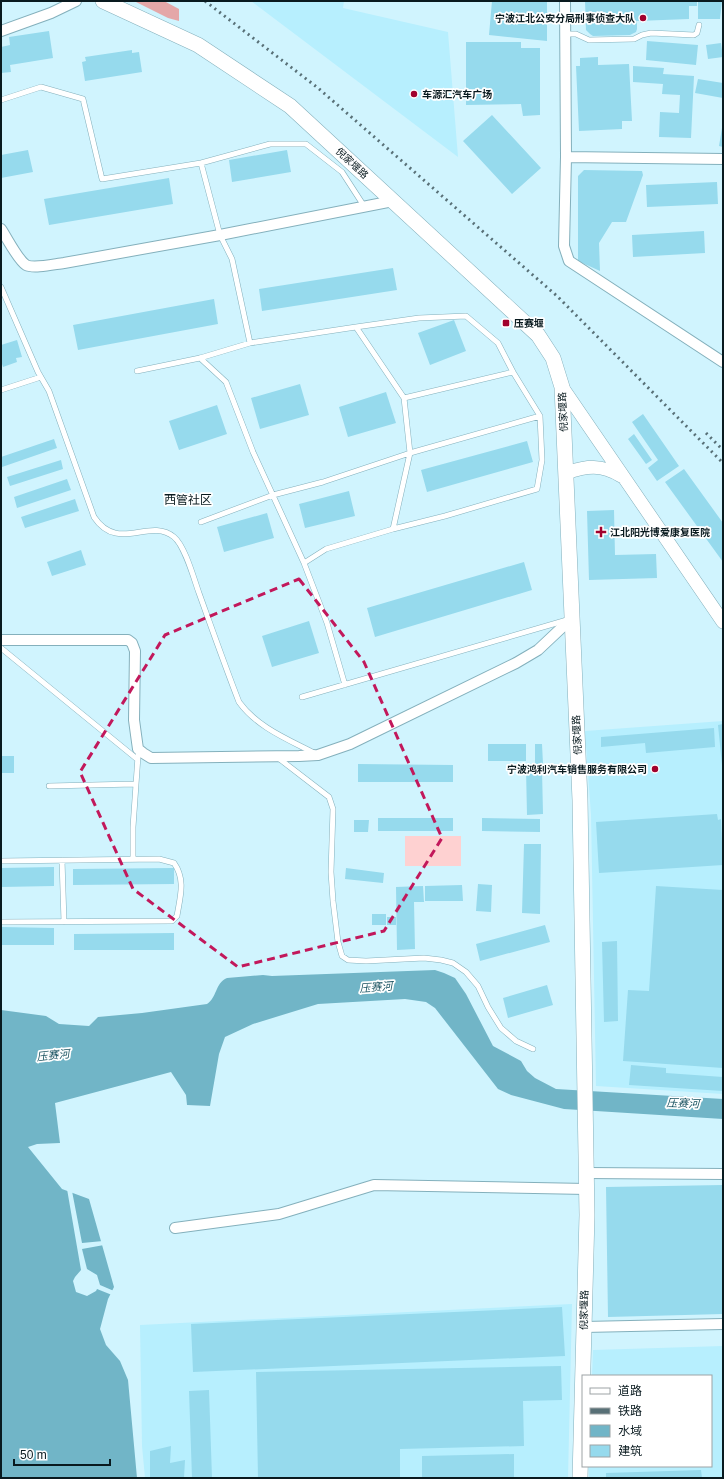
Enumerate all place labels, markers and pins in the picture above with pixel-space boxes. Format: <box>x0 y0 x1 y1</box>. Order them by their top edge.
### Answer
place label: 宁波江北公安分局刑事侦查大队 <box>495 13 635 24</box>
marker: 宁波江北公安分局刑事侦查大队 <box>638 13 648 23</box>
marker: 车源汇汽车广场 <box>409 89 419 99</box>
place label: 车源汇汽车广场 <box>422 89 492 100</box>
marker: 压赛堰 <box>501 318 511 328</box>
place label: 压赛堰 <box>514 318 544 329</box>
marker: 江北阳光博爱康复医院 <box>595 526 607 538</box>
place label: 江北阳光博爱康复医院 <box>610 526 710 538</box>
place label: 宁波鸿利汽车销售服务有限公司 <box>507 764 647 775</box>
marker: 宁波鸿利汽车销售服务有限公司 <box>650 764 660 774</box>

